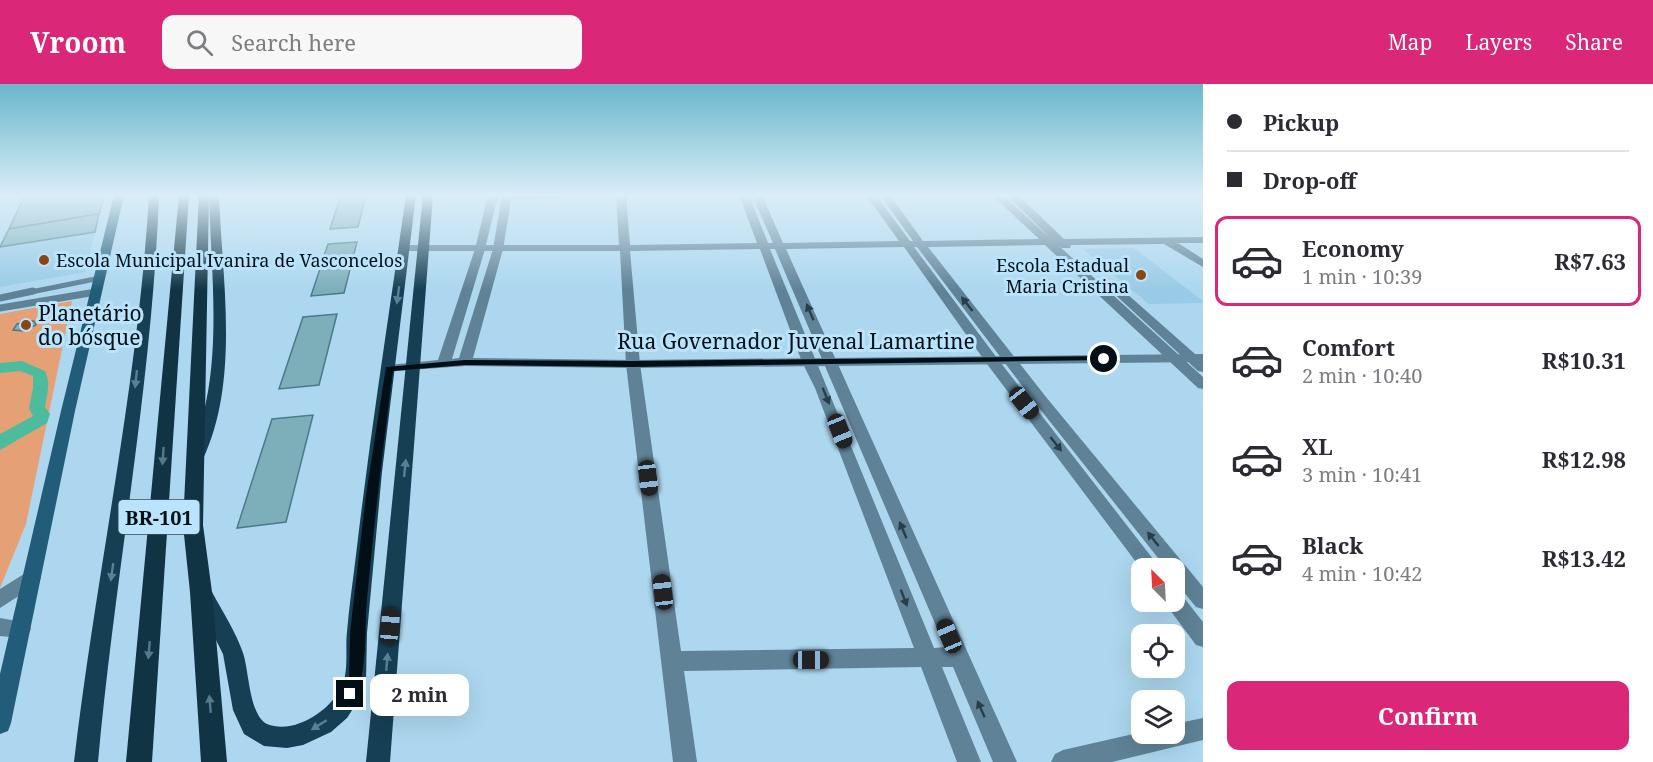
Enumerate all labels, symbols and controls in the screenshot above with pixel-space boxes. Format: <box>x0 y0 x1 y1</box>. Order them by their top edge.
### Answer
search box <box>162 15 582 69</box>
text: Vroom <box>30 23 126 61</box>
icon: search <box>183 26 216 59</box>
text: Search here <box>231 27 356 57</box>
text: Map <box>1388 28 1432 56</box>
text: Layers <box>1465 28 1532 56</box>
text: Share <box>1565 28 1623 56</box>
text: Pickup <box>1263 107 1339 137</box>
text: Drop-off <box>1263 165 1356 195</box>
text: Economy <box>1302 233 1404 263</box>
icon: car <box>1230 234 1284 288</box>
text: R$7.63 <box>1554 246 1626 276</box>
place label: Escola Municipal Ivanira de Vasconcelos <box>56 248 402 272</box>
marker: Escola Municipal Ivanira de Vasconcelos <box>37 253 51 267</box>
place label: Escola Estadual Maria Cristina <box>996 253 1129 298</box>
text: 1 min · 10:39 <box>1302 263 1422 290</box>
marker: Escola Estadual Maria Cristina <box>1134 268 1148 282</box>
one-way arrow <box>393 285 402 304</box>
one-way arrow <box>961 296 974 312</box>
place label: Planetário do bósque <box>38 299 142 351</box>
one-way arrow <box>805 303 815 321</box>
marker: Planetário do bósque <box>19 318 33 332</box>
street label: Rua Governador Juvenal Lamartine <box>617 327 975 355</box>
text: Comfort <box>1302 332 1395 362</box>
icon: car <box>1230 333 1284 387</box>
route start <box>1090 345 1117 372</box>
text: R$10.31 <box>1542 345 1626 375</box>
text: 2 min · 10:40 <box>1302 362 1422 389</box>
one-way arrow <box>131 369 141 388</box>
car <box>1006 383 1042 423</box>
one-way arrow <box>821 388 831 406</box>
car <box>825 411 855 451</box>
text: XL <box>1302 431 1333 461</box>
icon: car <box>1230 432 1284 486</box>
one-way arrow <box>1050 436 1062 452</box>
text: R$12.98 <box>1542 444 1626 474</box>
one-way arrow <box>158 446 168 465</box>
one-way arrow <box>400 458 410 477</box>
car <box>637 459 659 497</box>
text: 3 min · 10:41 <box>1302 461 1422 488</box>
road number: BR-101 <box>118 500 200 534</box>
one-way arrow <box>898 521 907 539</box>
text: Black <box>1302 530 1363 560</box>
one-way arrow <box>1147 531 1160 547</box>
icon: car <box>1230 531 1284 585</box>
text: R$13.42 <box>1542 543 1626 573</box>
north arrow <box>1131 558 1185 612</box>
map controls <box>1131 558 1185 744</box>
text: 4 min · 10:42 <box>1302 560 1422 587</box>
one-way arrow <box>107 563 116 582</box>
car <box>652 573 674 611</box>
one-way arrow <box>899 589 909 607</box>
car <box>379 607 401 645</box>
car <box>934 616 964 656</box>
button: locate <box>1131 624 1185 678</box>
one-way arrow <box>144 641 154 660</box>
car <box>793 651 829 669</box>
one-way arrow <box>382 652 392 671</box>
callout: 2 min <box>371 673 470 715</box>
route end <box>336 680 363 707</box>
text: 2 min <box>391 681 448 708</box>
button: Confirm <box>1227 681 1629 750</box>
button: layers <box>1131 690 1185 744</box>
one-way arrow <box>205 694 215 713</box>
one-way arrow <box>976 699 986 717</box>
one-way arrow <box>311 720 328 731</box>

